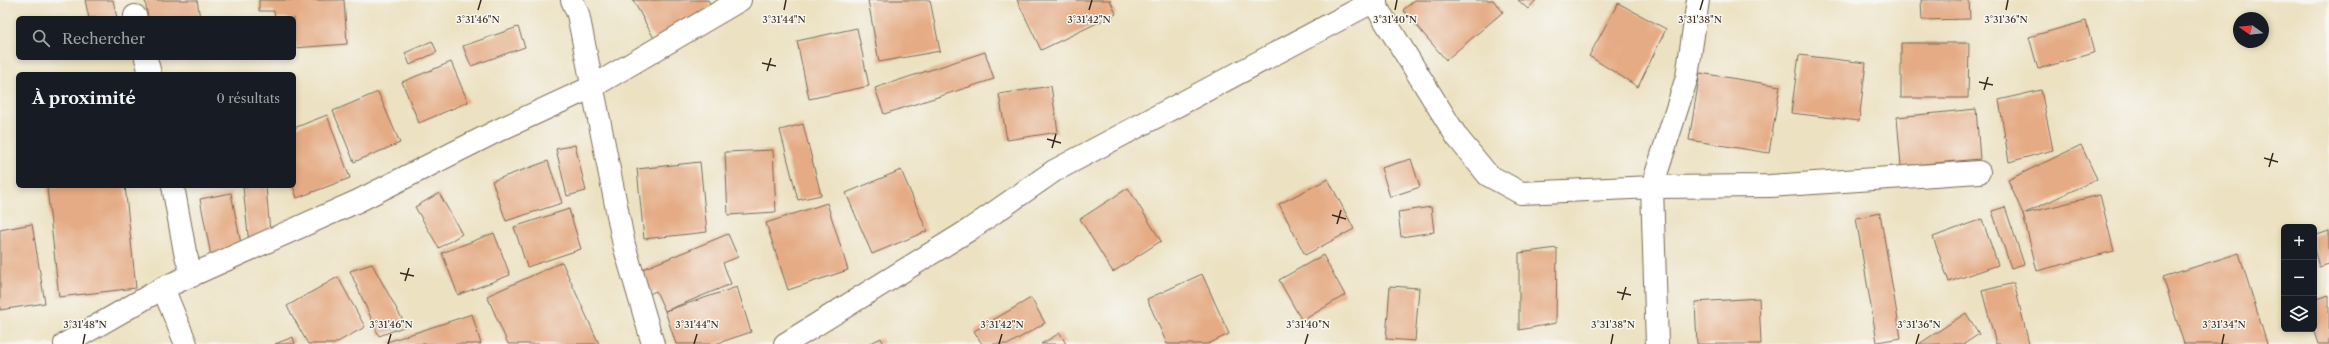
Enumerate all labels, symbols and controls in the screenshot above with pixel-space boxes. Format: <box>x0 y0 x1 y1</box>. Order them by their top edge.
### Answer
north arrow <box>2233 12 2269 48</box>
text: 3°31'46"N <box>456 13 500 26</box>
text: 3°31'44"N <box>762 13 806 26</box>
text: 3°31'42"N <box>1067 13 1111 26</box>
text: 3°31'40"N <box>1373 13 1417 26</box>
text: 3°31'38"N <box>1678 13 1722 26</box>
text: 3°31'36"N <box>1984 13 2028 26</box>
search box <box>16 16 296 60</box>
icon: search <box>30 27 52 49</box>
text: Rechercher <box>62 29 145 48</box>
text: À proximité <box>32 88 136 108</box>
text: 0 résultats <box>216 90 280 106</box>
map controls <box>2281 224 2317 332</box>
button: + <box>2281 224 2317 260</box>
button: − <box>2281 260 2317 296</box>
button: layers <box>2281 296 2317 332</box>
text: 3°31'48"N <box>63 318 107 331</box>
text: 3°31'46"N <box>369 318 413 331</box>
text: 3°31'44"N <box>675 318 719 331</box>
text: 3°31'42"N <box>980 318 1024 331</box>
text: 3°31'40"N <box>1286 318 1330 331</box>
text: 3°31'38"N <box>1591 318 1635 331</box>
text: 3°31'36"N <box>1897 318 1941 331</box>
text: 3°31'34"N <box>2202 318 2246 331</box>

